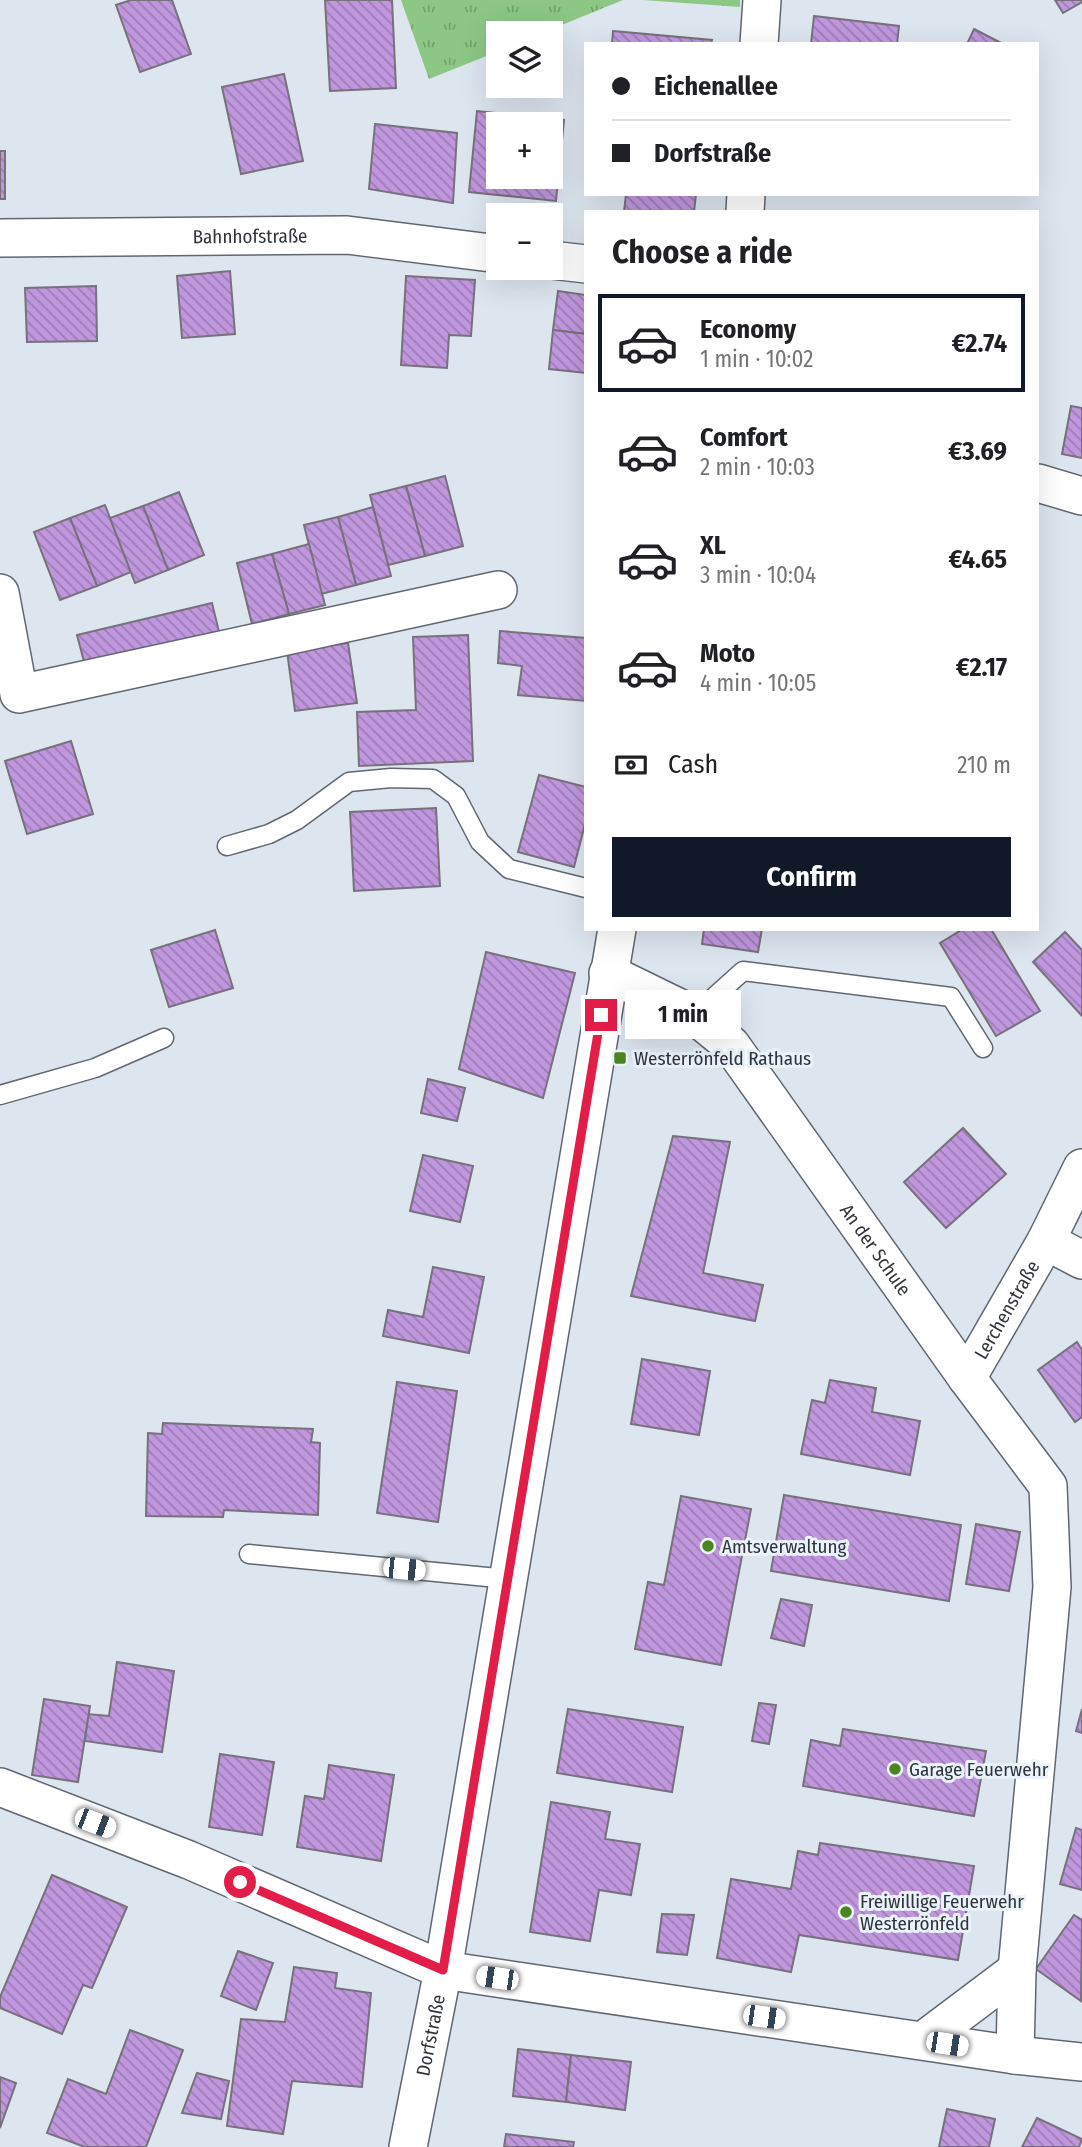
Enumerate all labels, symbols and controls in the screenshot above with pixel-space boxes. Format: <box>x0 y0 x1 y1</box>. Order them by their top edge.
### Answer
map controls <box>486 21 563 280</box>
button: layers <box>486 21 563 98</box>
text: Eichenallee <box>654 71 778 102</box>
button: + <box>486 112 563 189</box>
text: Dorfstraße <box>654 138 771 169</box>
button: − <box>486 203 563 280</box>
street label: Bahnhofstraße <box>192 224 307 248</box>
text: Choose a ride <box>612 233 793 271</box>
icon: car <box>616 312 679 375</box>
text: Economy <box>700 314 796 345</box>
text: €2.74 <box>952 328 1007 359</box>
text: 1 min · 10:02 <box>700 345 813 373</box>
icon: car <box>616 420 679 483</box>
text: Comfort <box>700 422 788 453</box>
text: €3.69 <box>948 436 1007 467</box>
text: 2 min · 10:03 <box>700 453 815 481</box>
icon: car <box>616 528 679 591</box>
text: XL <box>700 530 726 561</box>
text: €4.65 <box>949 544 1007 575</box>
text: 3 min · 10:04 <box>700 561 816 589</box>
icon: car <box>616 636 679 699</box>
text: Moto <box>700 638 755 669</box>
text: €2.17 <box>956 652 1007 683</box>
text: 4 min · 10:05 <box>700 669 816 697</box>
icon: cash <box>612 746 650 784</box>
text: Cash <box>668 749 718 780</box>
text: 210 m <box>957 751 1011 779</box>
button: Confirm <box>612 837 1011 917</box>
callout: 1 min <box>626 990 741 1040</box>
route end <box>585 999 617 1031</box>
text: 1 min <box>658 1000 708 1028</box>
place label: Westerrönfeld Rathaus <box>634 1047 811 1070</box>
marker: Westerrönfeld Rathaus <box>612 1050 628 1066</box>
street label: An der Schule <box>836 1199 916 1300</box>
street label: Lerchenstraße <box>969 1256 1044 1363</box>
place label: Amtsverwaltung <box>722 1535 847 1558</box>
marker: Amtsverwaltung <box>700 1538 716 1554</box>
car <box>383 1556 426 1582</box>
place label: Garage Feuerwehr <box>909 1758 1049 1781</box>
marker: Garage Feuerwehr <box>887 1761 903 1777</box>
car <box>72 1806 119 1840</box>
route start <box>224 1866 256 1898</box>
place label: Freiwillige Feuerwehr Westerrönfeld <box>860 1890 1024 1935</box>
marker: Freiwillige Feuerwehr Westerrönfeld <box>838 1904 854 1920</box>
car <box>475 1965 520 1991</box>
street label: Dorfstraße <box>411 1992 449 2078</box>
car <box>742 2004 787 2030</box>
car <box>925 2030 970 2058</box>

